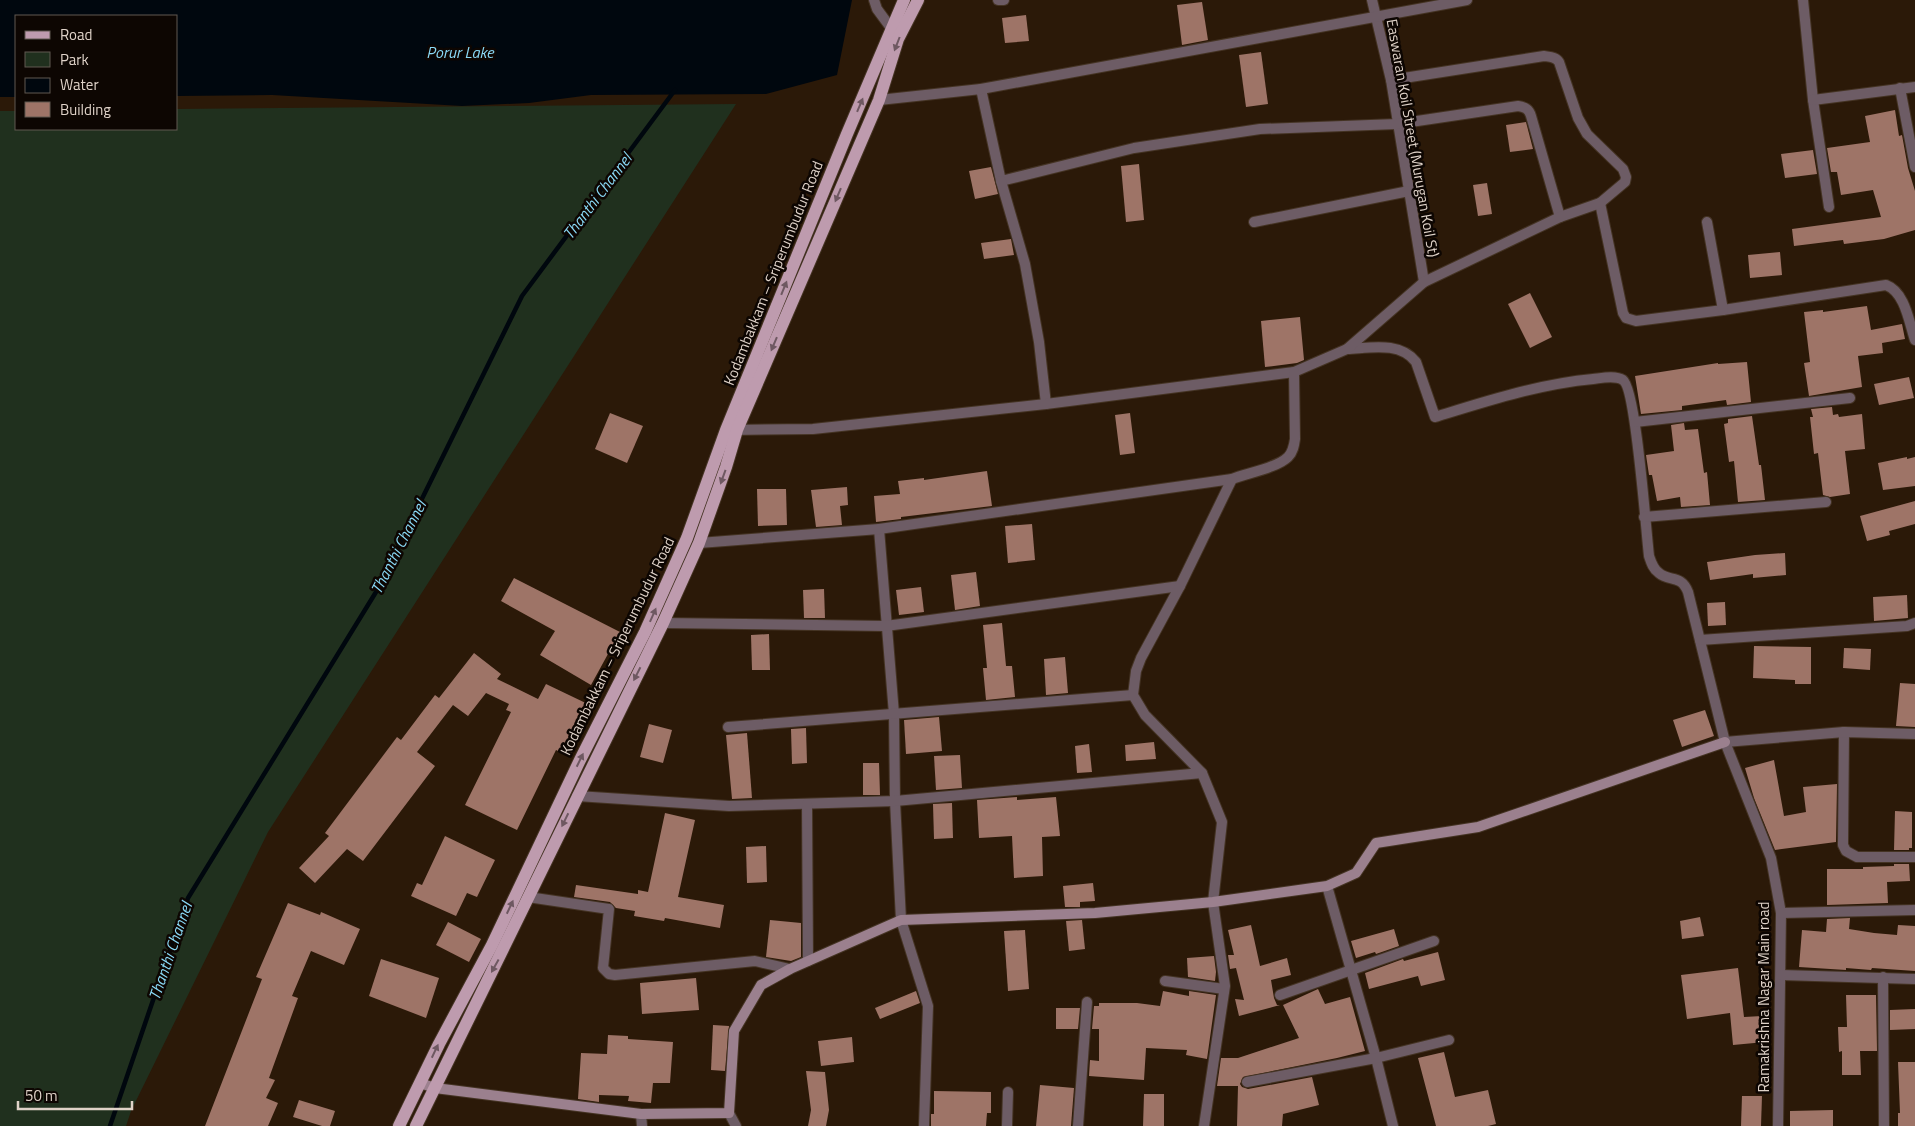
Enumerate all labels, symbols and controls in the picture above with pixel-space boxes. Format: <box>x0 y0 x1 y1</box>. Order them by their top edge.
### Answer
legend <box>15 15 178 130</box>
street label: Easwaran Koil Street (Murugan Koil St) <box>1381 17 1445 259</box>
text: Road <box>60 23 92 46</box>
one-way arrow <box>893 37 901 52</box>
water label: Porur Lake <box>426 40 495 64</box>
text: Park <box>60 48 89 71</box>
text: Water <box>60 73 99 96</box>
text: Building <box>60 98 111 121</box>
one-way arrow <box>856 98 864 112</box>
water label: Thanthi Channel <box>557 147 638 244</box>
street label: Kodambakkam – Sriperumbudur Road <box>717 157 829 389</box>
one-way arrow <box>834 188 842 202</box>
one-way arrow <box>781 281 789 295</box>
one-way arrow <box>770 337 778 351</box>
one-way arrow <box>719 470 727 485</box>
water label: Thanthi Channel <box>364 495 433 598</box>
street label: Kodambakkam – Sriperumbudur Road <box>554 533 680 759</box>
one-way arrow <box>648 607 657 622</box>
one-way arrow <box>633 667 641 681</box>
one-way arrow <box>576 753 584 767</box>
one-way arrow <box>561 813 569 827</box>
water label: Thanthi Channel <box>142 897 198 1003</box>
one-way arrow <box>506 899 514 914</box>
street label: Ramakrishna Nagar Main road <box>1752 902 1775 1092</box>
one-way arrow <box>490 959 499 973</box>
one-way arrow <box>432 1044 440 1058</box>
scale bar <box>18 1078 131 1110</box>
text: 50 m <box>25 1084 58 1107</box>

